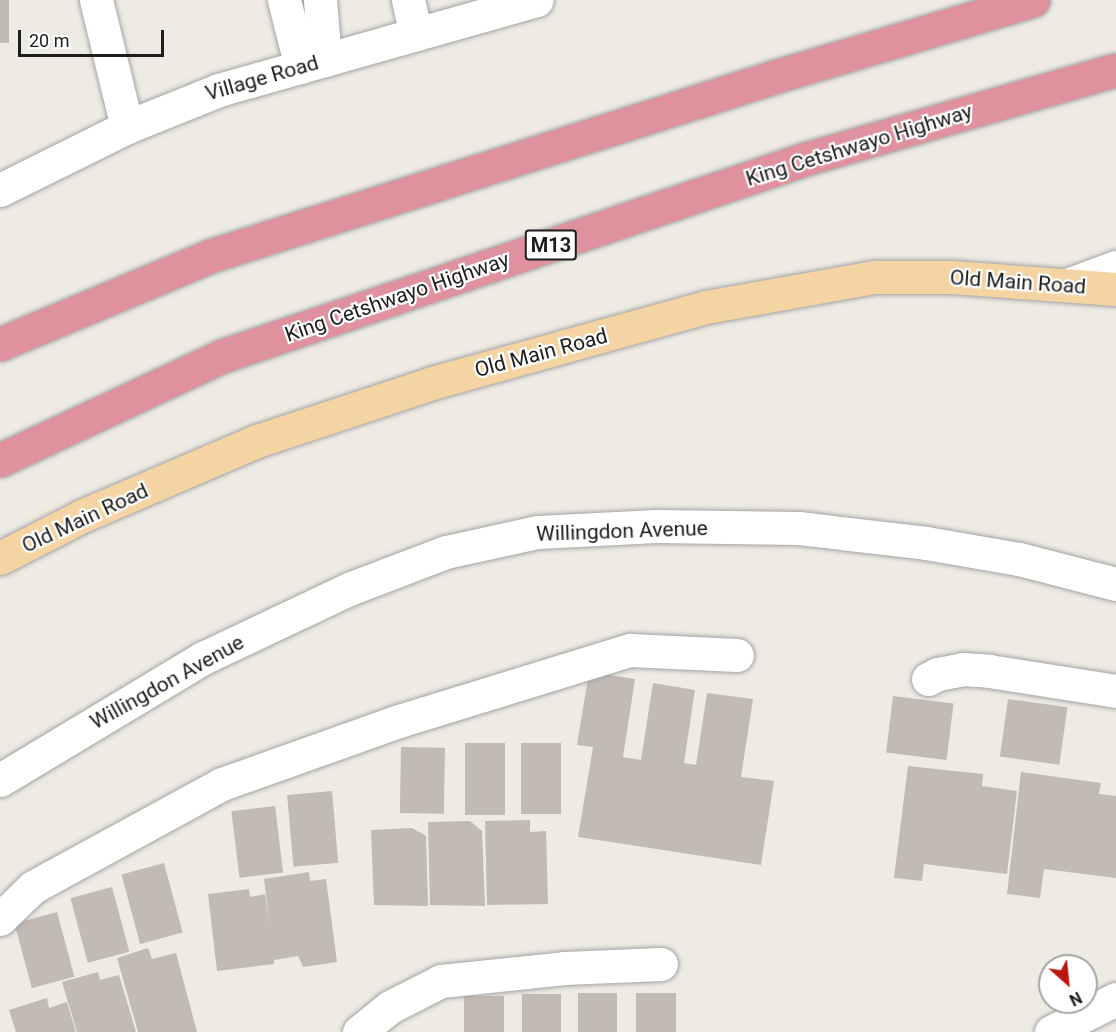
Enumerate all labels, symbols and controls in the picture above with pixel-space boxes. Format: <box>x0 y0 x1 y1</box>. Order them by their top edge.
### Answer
scale bar <box>21 18 166 56</box>
text: 20 m <box>29 30 69 51</box>
street label: Village Road <box>203 50 321 106</box>
street label: King Cetshwayo Highway <box>743 99 975 191</box>
road number: M13 <box>524 228 578 262</box>
street label: King Cetshwayo Highway <box>282 247 512 347</box>
street label: Old Main Road <box>949 265 1087 299</box>
street label: Old Main Road <box>472 323 610 383</box>
street label: Old Main Road <box>18 478 152 558</box>
street label: Willingdon Avenue <box>536 515 708 547</box>
street label: Willingdon Avenue <box>86 629 248 735</box>
north arrow <box>1038 954 1098 1014</box>
text: N <box>1066 988 1085 1010</box>

